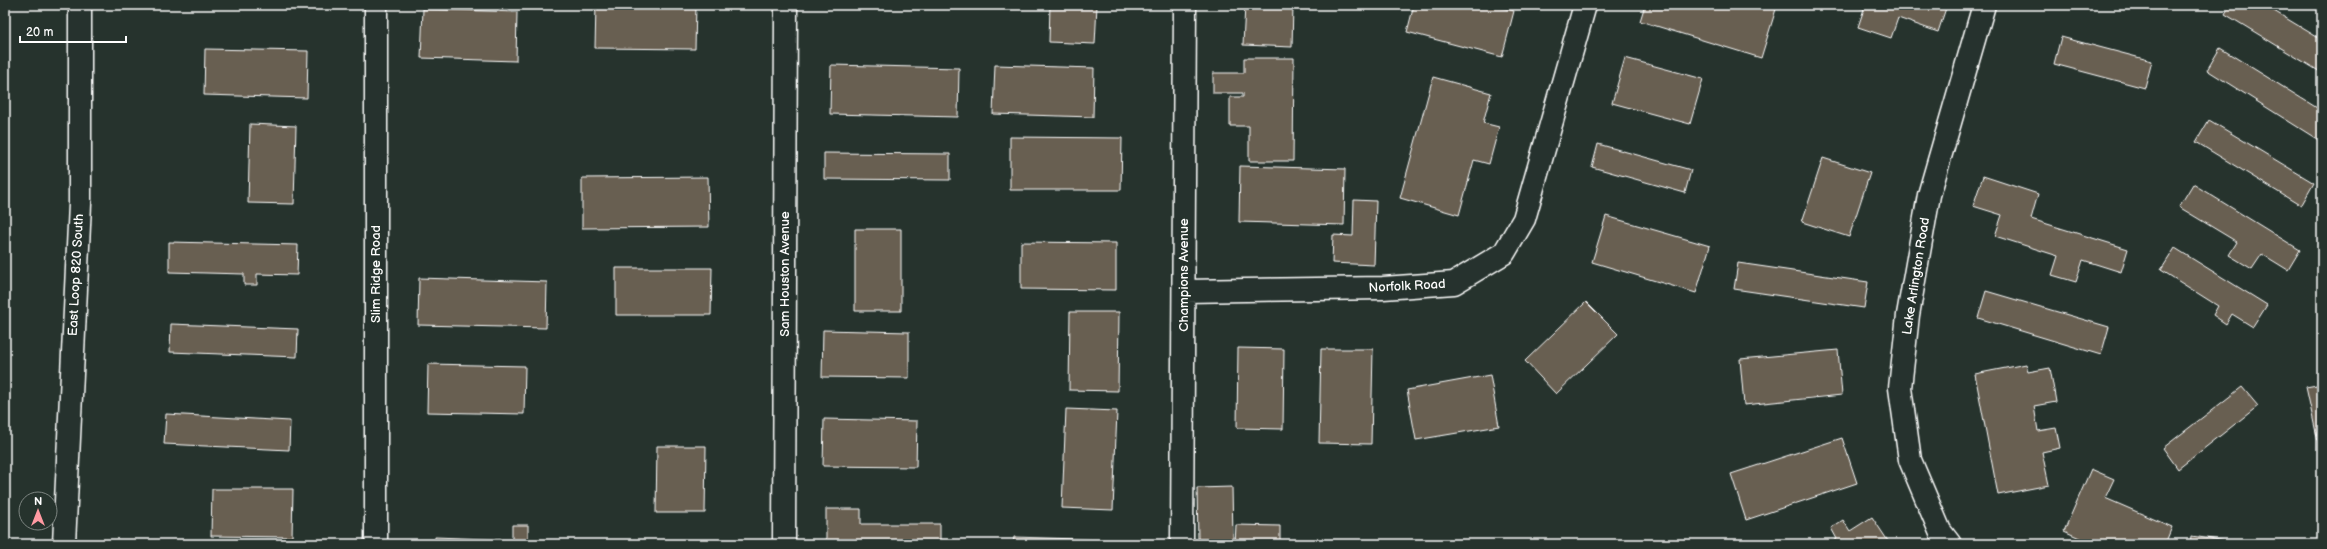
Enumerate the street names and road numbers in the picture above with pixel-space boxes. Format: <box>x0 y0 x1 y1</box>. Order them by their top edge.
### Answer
street label: Sam Houston Avenue <box>777 211 793 337</box>
street label: East Loop 820 South <box>65 213 87 337</box>
street label: Lake Arlington Road <box>1899 216 1933 336</box>
street label: Champions Avenue <box>1176 218 1192 332</box>
street label: Slim Ridge Road <box>368 225 384 323</box>
street label: Norfolk Road <box>1368 276 1446 296</box>

